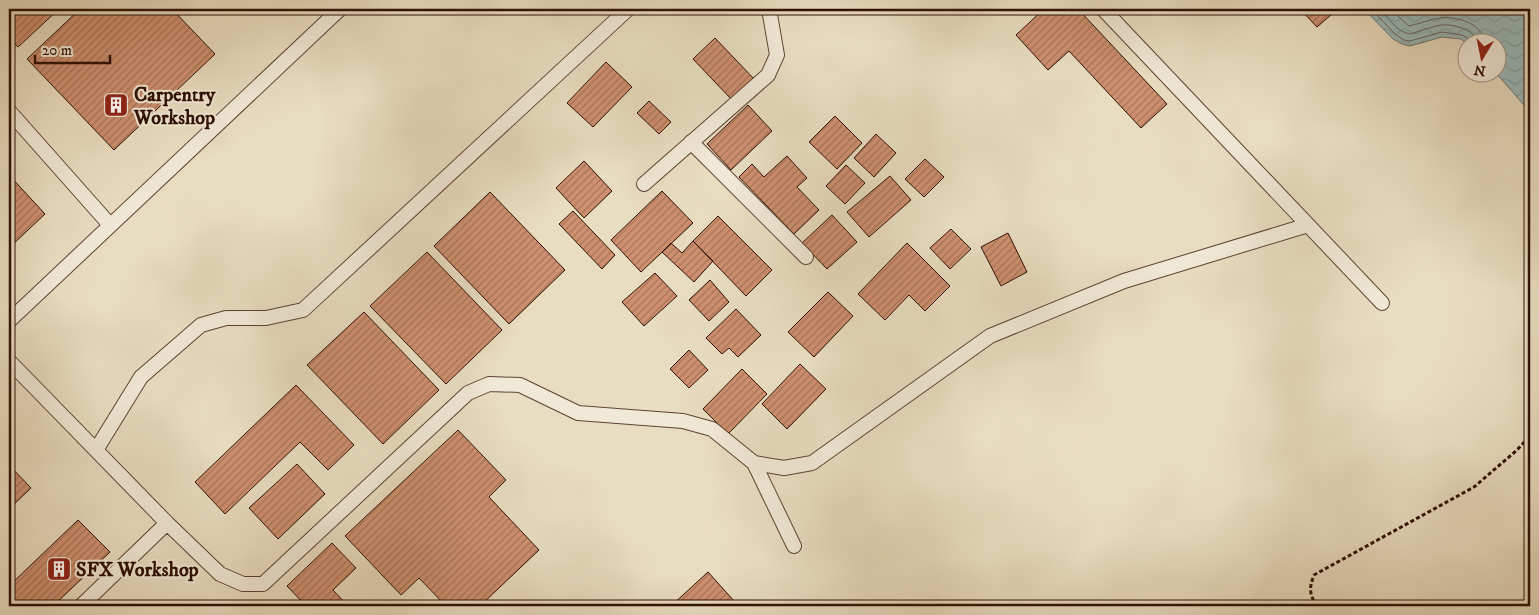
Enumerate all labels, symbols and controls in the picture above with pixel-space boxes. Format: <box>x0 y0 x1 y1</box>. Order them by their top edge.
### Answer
scale bar <box>35 32 110 64</box>
north arrow <box>1456 32 1506 82</box>
text: 20 m <box>42 41 72 60</box>
text: N <box>1472 60 1487 80</box>
place label: Carpentry Workshop <box>133 83 216 131</box>
building icon: Carpentry Workshop <box>103 92 129 118</box>
building icon: SFX Workshop <box>46 556 72 582</box>
place label: SFX Workshop <box>76 558 199 583</box>

